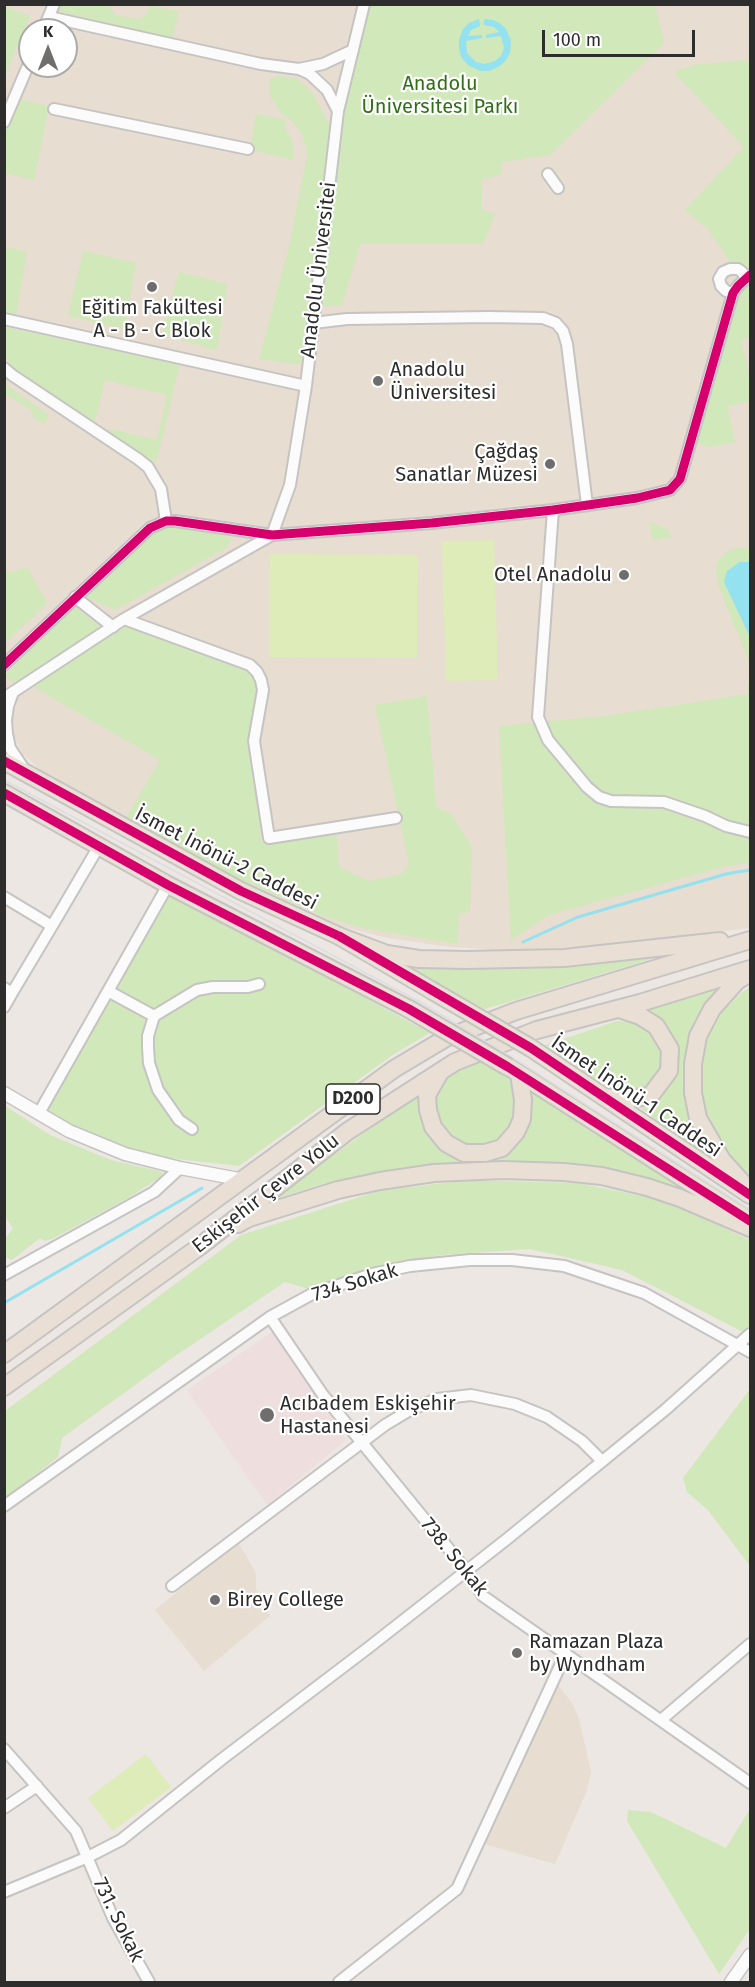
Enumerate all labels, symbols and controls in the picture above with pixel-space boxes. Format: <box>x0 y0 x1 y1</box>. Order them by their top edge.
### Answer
north arrow <box>18 18 78 78</box>
scale bar <box>545 18 698 56</box>
text: K <box>43 22 53 41</box>
text: 100 m <box>553 29 601 51</box>
park label: Anadolu Üniversitesi Parkı <box>362 72 518 119</box>
street label: Anadolu Üniversitei <box>296 180 342 360</box>
marker: Eğitim Fakültesi A - B - C Blok <box>145 280 159 294</box>
place label: Eğitim Fakültesi A - B - C Blok <box>81 296 223 343</box>
place label: Anadolu Üniversitesi <box>390 358 496 405</box>
marker: Anadolu Üniversitesi <box>371 374 385 388</box>
place label: Çağdaş Sanatlar Müzesi <box>395 440 538 487</box>
marker: Çağdaş Sanatlar Müzesi <box>543 457 557 471</box>
place label: Otel Anadolu <box>494 563 612 587</box>
marker: Otel Anadolu <box>617 568 631 582</box>
street label: İsmet İnönü-2 Caddesi <box>130 802 322 916</box>
street label: İsmet İnönü-1 Caddesi <box>546 1031 726 1163</box>
road number: D200 <box>326 1084 380 1114</box>
street label: Eskişehir Çevre Yolu <box>188 1129 344 1259</box>
street label: 734 Sokak <box>309 1259 401 1307</box>
place label: Acıbadem Eskişehir Hastanesi <box>280 1392 456 1439</box>
marker: Acıbadem Eskişehir Hastanesi <box>258 1406 276 1424</box>
street label: 738. Sokak <box>415 1513 493 1601</box>
place label: Birey College <box>227 1588 344 1612</box>
marker: Birey College <box>208 1593 222 1607</box>
place label: Ramazan Plaza by Wyndham <box>529 1630 664 1677</box>
marker: Ramazan Plaza by Wyndham <box>510 1646 524 1660</box>
street label: 731. Sokak <box>87 1874 149 1966</box>

